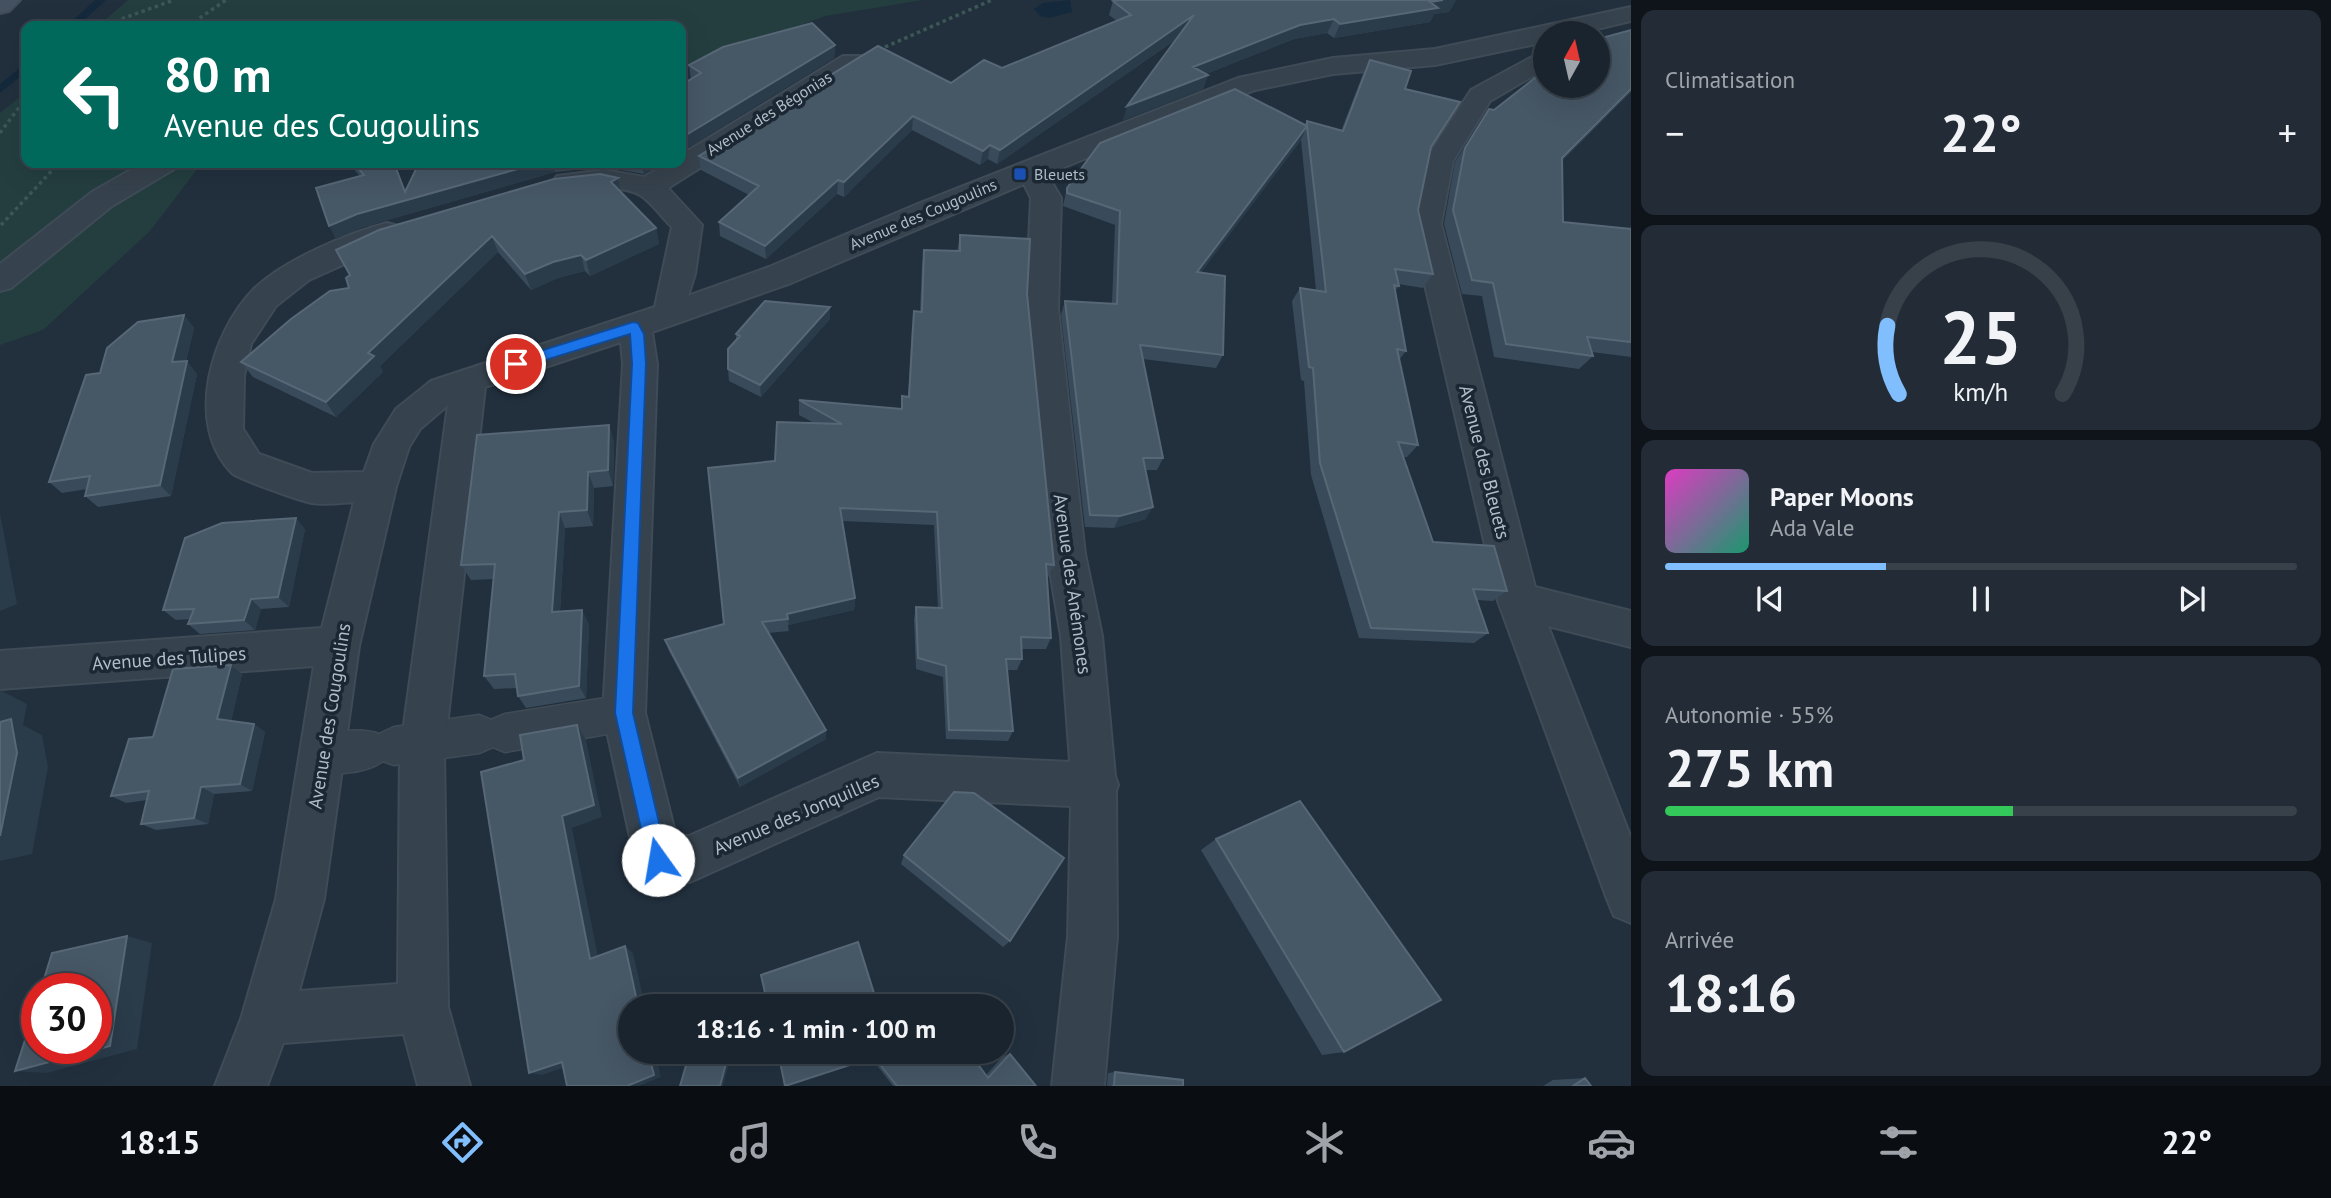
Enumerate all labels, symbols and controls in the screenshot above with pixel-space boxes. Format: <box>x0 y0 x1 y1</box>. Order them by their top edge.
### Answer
north arrow <box>1533 21 1610 98</box>
map controls <box>1533 21 1610 98</box>
text: 80 m <box>164 42 271 106</box>
icon: left <box>49 49 140 140</box>
text: Climatisation <box>1665 65 1795 94</box>
street label: Avenue des Bégonias <box>703 66 836 160</box>
text: 22° <box>1940 99 2022 166</box>
text: Avenue des Cougoulins <box>164 104 480 146</box>
text: − <box>1665 108 1684 157</box>
text: + <box>2278 108 2297 157</box>
place label: Bleuets <box>1034 164 1085 184</box>
marker: Bleuets <box>1012 166 1028 182</box>
street label: Avenue des Cougoulins <box>846 174 1000 254</box>
text: 25 <box>1940 290 2022 384</box>
pin <box>486 334 546 394</box>
icon: arrive <box>497 345 535 383</box>
text: km/h <box>1954 376 2008 408</box>
street label: Avenue des Bleuets <box>1454 382 1516 542</box>
text: Paper Moons <box>1770 480 1914 513</box>
street label: Avenue des Anémones <box>1048 492 1098 676</box>
text: Ada Vale <box>1770 513 1854 542</box>
icon: previous <box>1751 580 1789 618</box>
icon: pause <box>1962 580 2000 618</box>
icon: next <box>2173 580 2211 618</box>
street label: Avenue des Cougoulins <box>302 621 356 811</box>
street label: Avenue des Tulipes <box>91 641 247 675</box>
text: Autonomie · 55% <box>1665 700 1833 729</box>
text: 275 km <box>1665 734 1834 801</box>
street label: Avenue des Jonquilles <box>710 768 882 860</box>
position arrow <box>621 823 695 897</box>
text: Arrivée <box>1665 925 1734 954</box>
text: 18:16 <box>1665 959 1797 1026</box>
speed limit sign: 30 <box>21 973 112 1064</box>
text: 18:16 · 1 min · 100 m <box>696 1012 936 1045</box>
icon: directions <box>438 1118 487 1167</box>
icon: music <box>726 1118 775 1167</box>
icon: phone <box>1013 1118 1062 1167</box>
icon: climate <box>1300 1118 1349 1167</box>
icon: car <box>1587 1118 1636 1167</box>
icon: filters <box>1874 1118 1923 1167</box>
text: 18:15 <box>119 1121 200 1163</box>
text: 22° <box>2162 1121 2212 1163</box>

